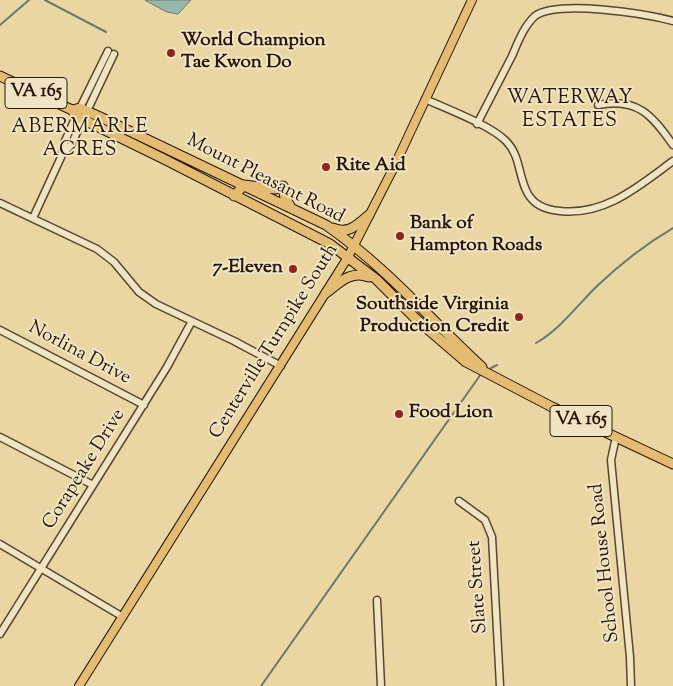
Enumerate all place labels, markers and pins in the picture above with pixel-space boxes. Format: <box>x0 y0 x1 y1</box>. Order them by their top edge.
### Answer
place label: World Champion Tae Kwon Do <box>181 31 326 75</box>
marker: World Champion Tae Kwon Do <box>165 47 177 59</box>
place label: Rite Aid <box>336 156 406 178</box>
marker: Rite Aid <box>320 161 332 173</box>
place label: Bank of Hampton Roads <box>410 214 542 258</box>
marker: Bank of Hampton Roads <box>394 230 406 242</box>
place label: 7-Eleven <box>213 258 283 280</box>
marker: 7-Eleven <box>287 263 299 275</box>
place label: Southside Virginia Production Credit <box>356 295 509 339</box>
marker: Southside Virginia Production Credit <box>513 311 525 323</box>
place label: Food Lion <box>409 403 493 425</box>
marker: Food Lion <box>393 408 405 420</box>

